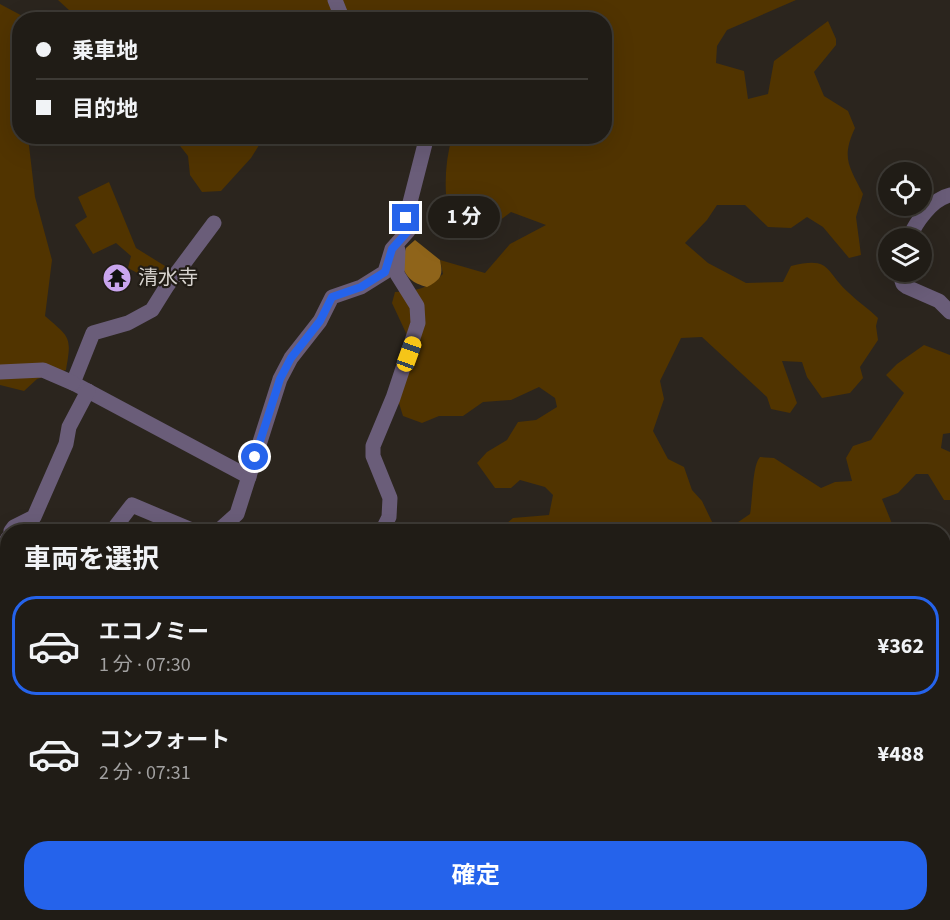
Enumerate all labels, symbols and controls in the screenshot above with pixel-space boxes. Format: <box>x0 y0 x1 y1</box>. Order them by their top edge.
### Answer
text: 乗車地 <box>72 35 138 67</box>
text: 目的地 <box>72 93 138 125</box>
map controls <box>878 162 932 282</box>
button: locate <box>878 162 932 216</box>
callout: 1 分 <box>427 197 499 239</box>
text: 1 分 <box>447 203 481 231</box>
route end <box>392 204 419 231</box>
button: layers <box>878 228 932 282</box>
temple icon: 清水寺 <box>101 262 133 294</box>
place label: 清水寺 <box>138 264 198 292</box>
car <box>394 334 424 374</box>
route start <box>241 443 268 470</box>
text: 車両を選択 <box>24 540 159 579</box>
text: エコノミー <box>99 616 209 648</box>
icon: car <box>27 619 81 673</box>
text: ¥362 <box>878 630 924 662</box>
text: 1 分 · 07:30 <box>99 651 191 679</box>
text: コンフォート <box>99 724 230 756</box>
icon: car <box>27 727 81 781</box>
text: ¥488 <box>878 738 924 770</box>
text: 2 分 · 07:31 <box>99 759 191 787</box>
button: 確定 <box>24 841 927 910</box>

